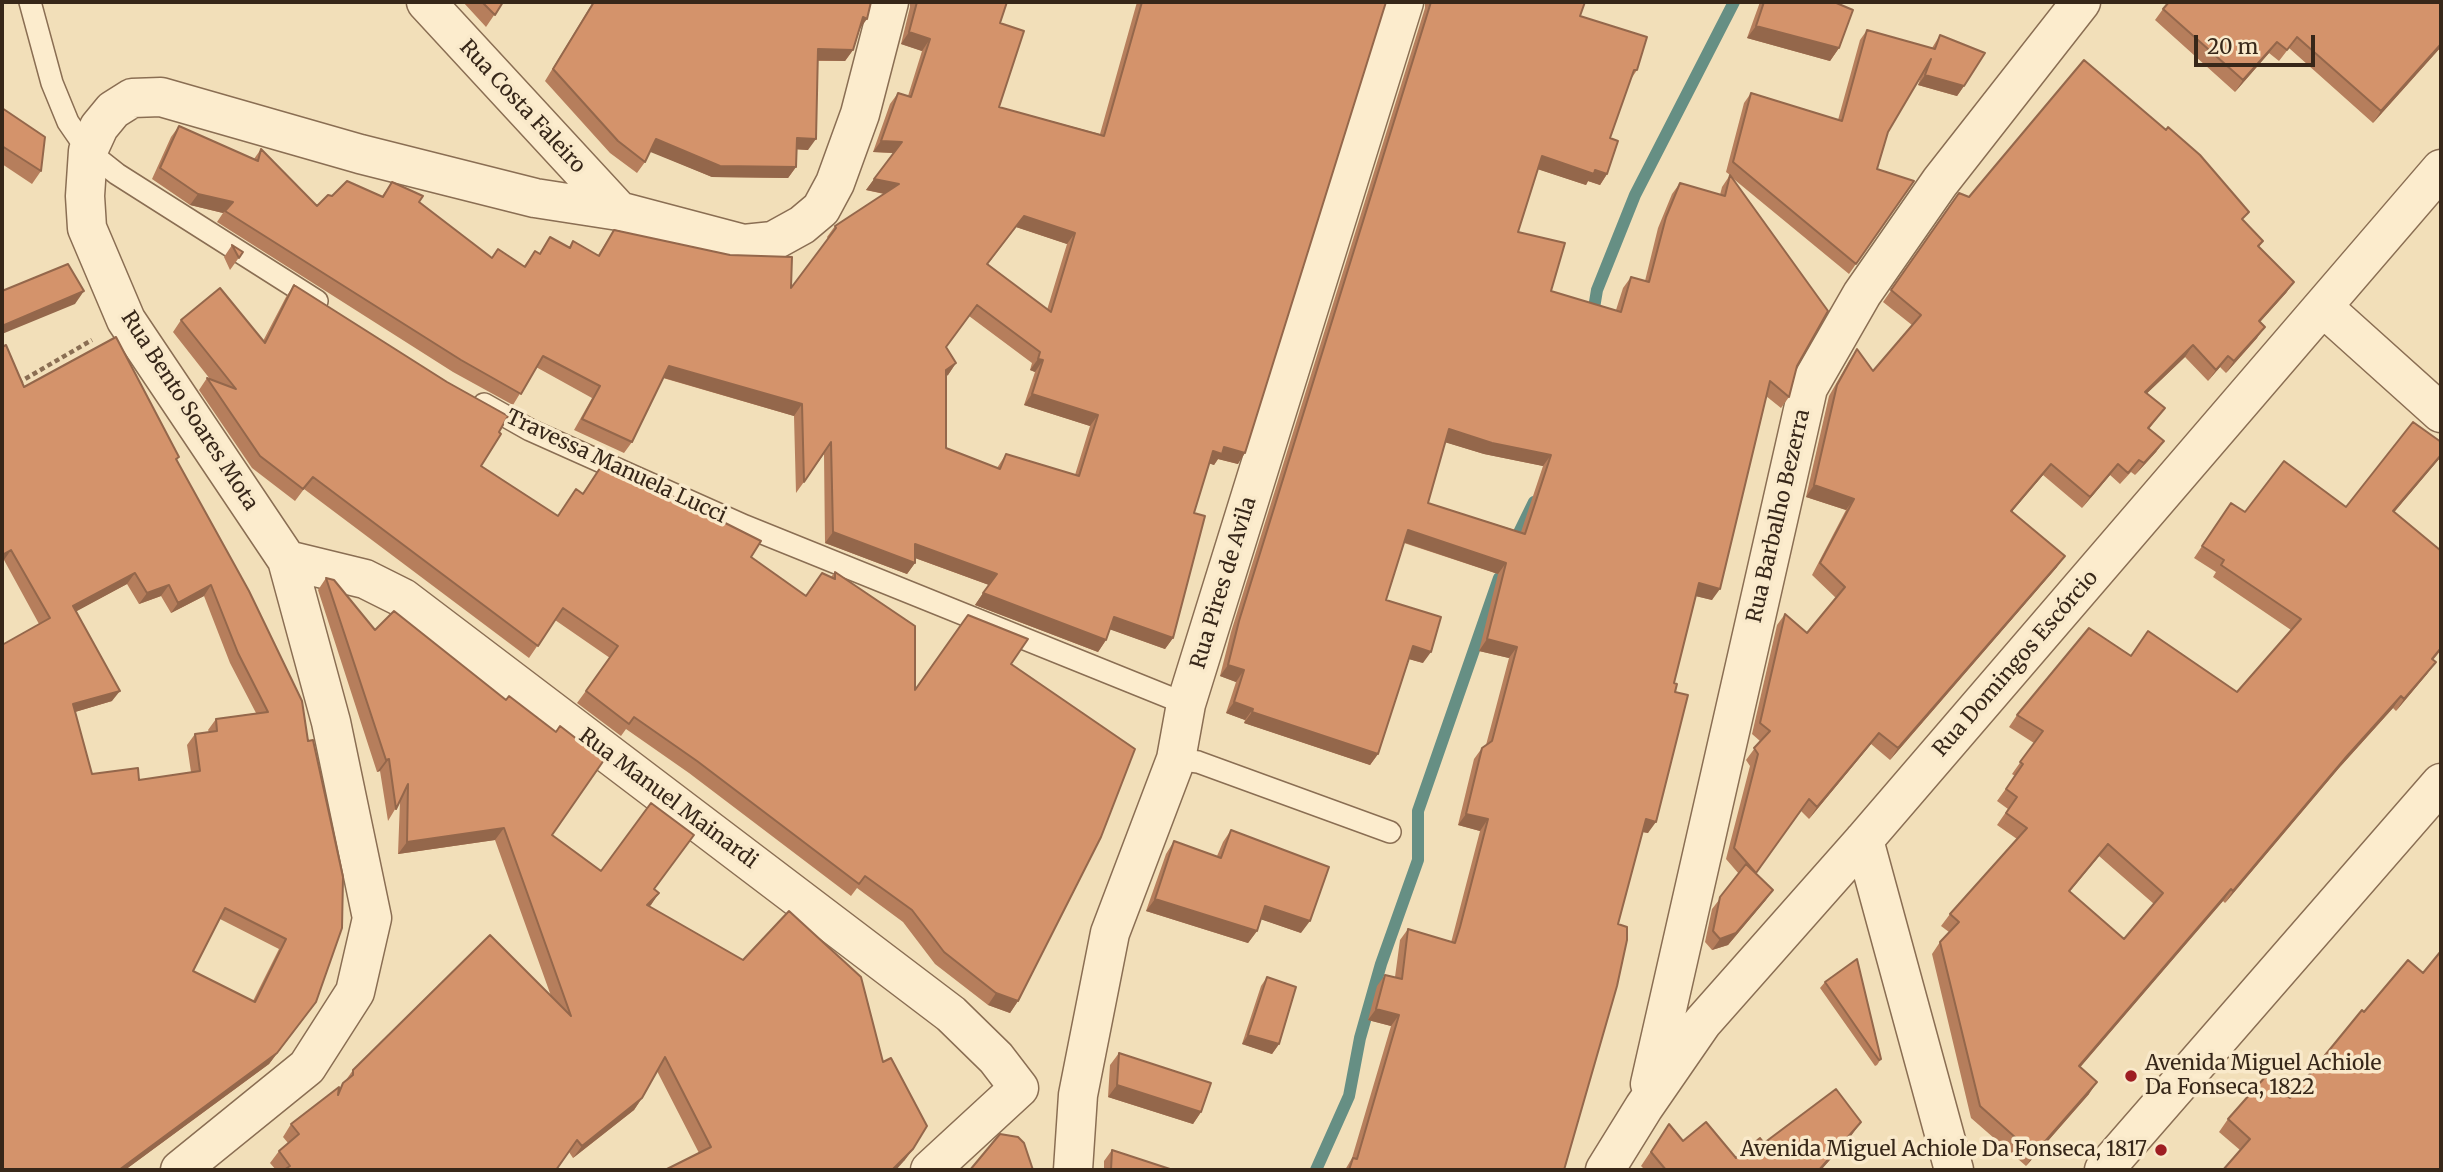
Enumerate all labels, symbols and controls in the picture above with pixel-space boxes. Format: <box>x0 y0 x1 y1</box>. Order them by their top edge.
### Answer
scale bar <box>2198 21 2319 65</box>
text: 20 m <box>2207 33 2258 60</box>
street label: Rua Costa Faleiro <box>454 35 590 179</box>
street label: Rua Bento Soares Mota <box>115 307 263 515</box>
street label: Travessa Manuela Lucci <box>502 405 730 529</box>
street label: Rua Barbalho Bezerra <box>1742 407 1816 625</box>
street label: Rua Pires de Avila <box>1186 494 1262 672</box>
street label: Rua Domingos Escórcio <box>1928 566 2104 762</box>
street label: Rua Manuel Mainardi <box>574 724 762 874</box>
place label: Avenida Miguel Achiole Da Fonseca, 1822 <box>2145 1051 2382 1101</box>
marker: Avenida Miguel Achiole Da Fonseca, 1822 <box>2123 1068 2139 1084</box>
place label: Avenida Miguel Achiole Da Fonseca, 1817 <box>1740 1137 2147 1163</box>
marker: Avenida Miguel Achiole Da Fonseca, 1817 <box>2153 1142 2169 1158</box>

